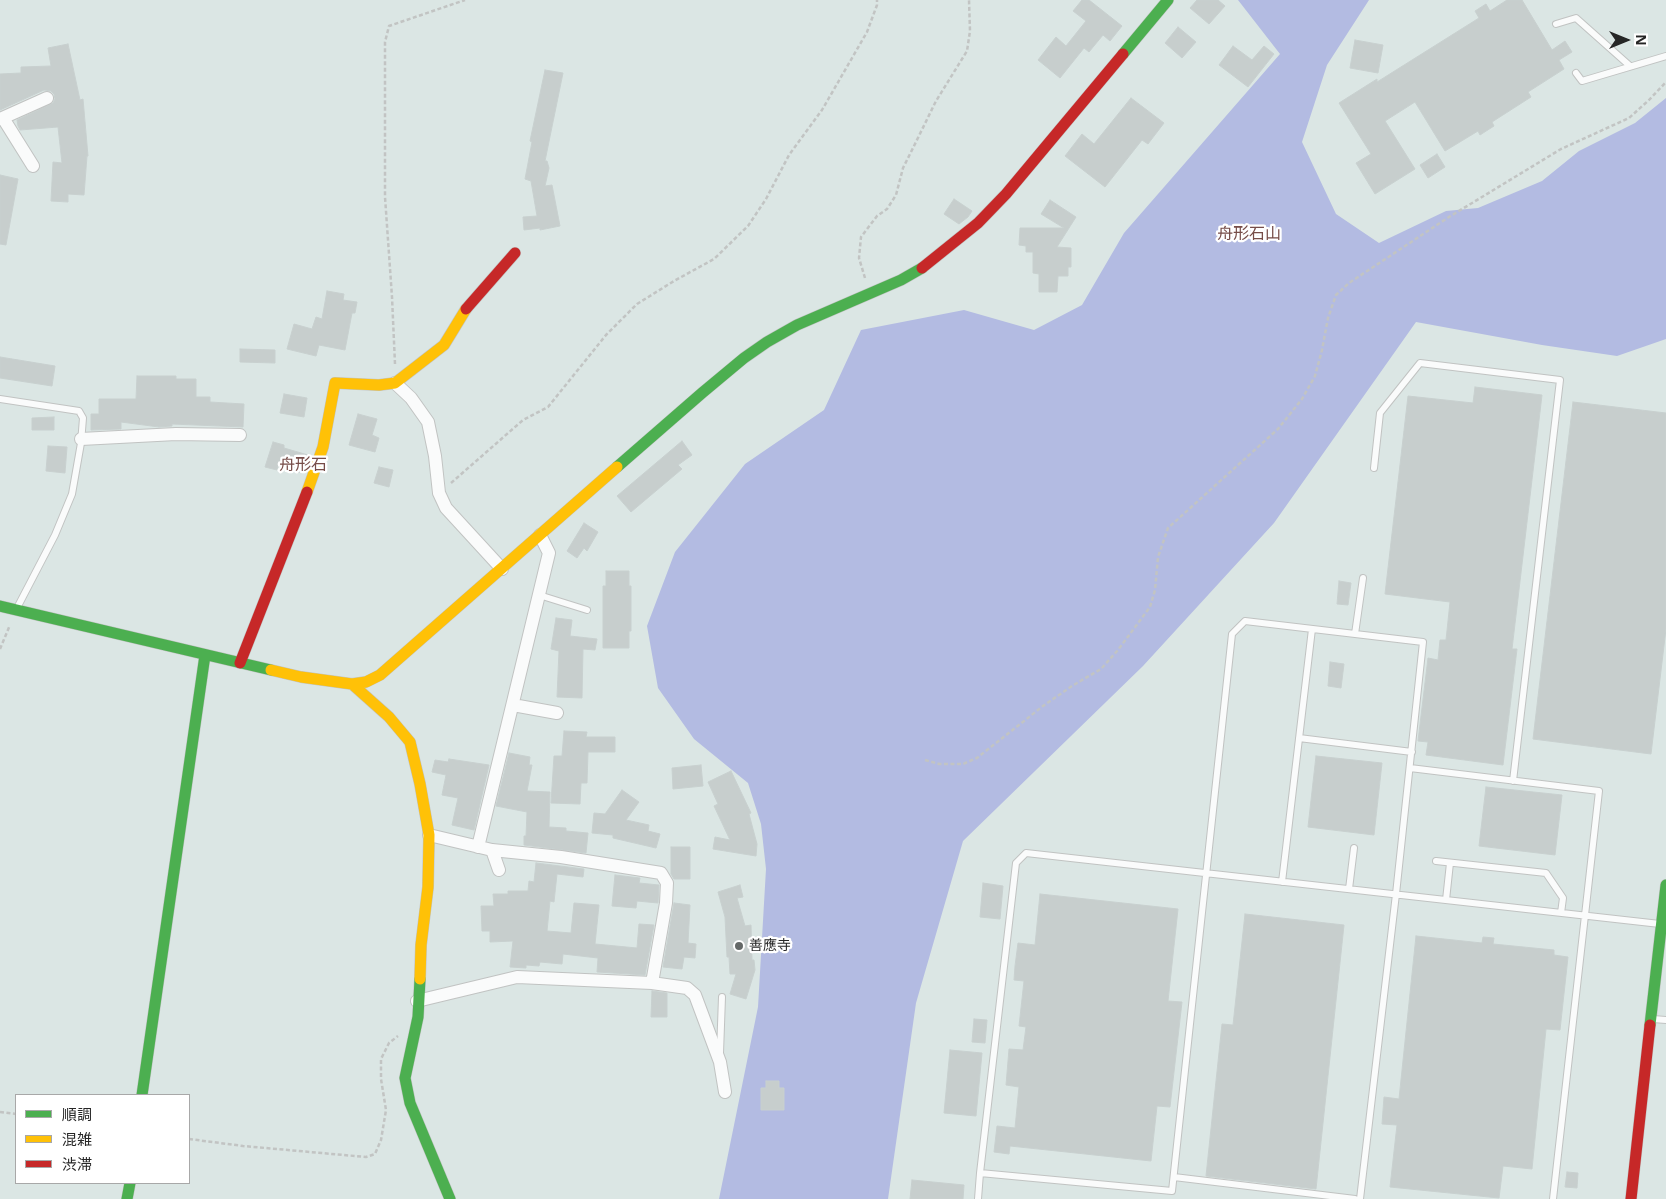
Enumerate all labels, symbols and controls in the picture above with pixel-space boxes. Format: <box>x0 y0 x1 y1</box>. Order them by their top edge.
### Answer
north arrow <box>1601 15 1651 65</box>
text: N <box>1632 34 1651 46</box>
district label: 舟形石山 <box>1217 224 1281 244</box>
district label: 舟形石 <box>279 455 327 475</box>
place label: 善應寺 <box>749 938 791 954</box>
marker: 善應寺 <box>733 940 745 952</box>
legend <box>15 1094 190 1184</box>
text: 順調 <box>62 1104 92 1124</box>
text: 混雑 <box>62 1129 92 1149</box>
text: 渋滞 <box>62 1154 92 1174</box>

